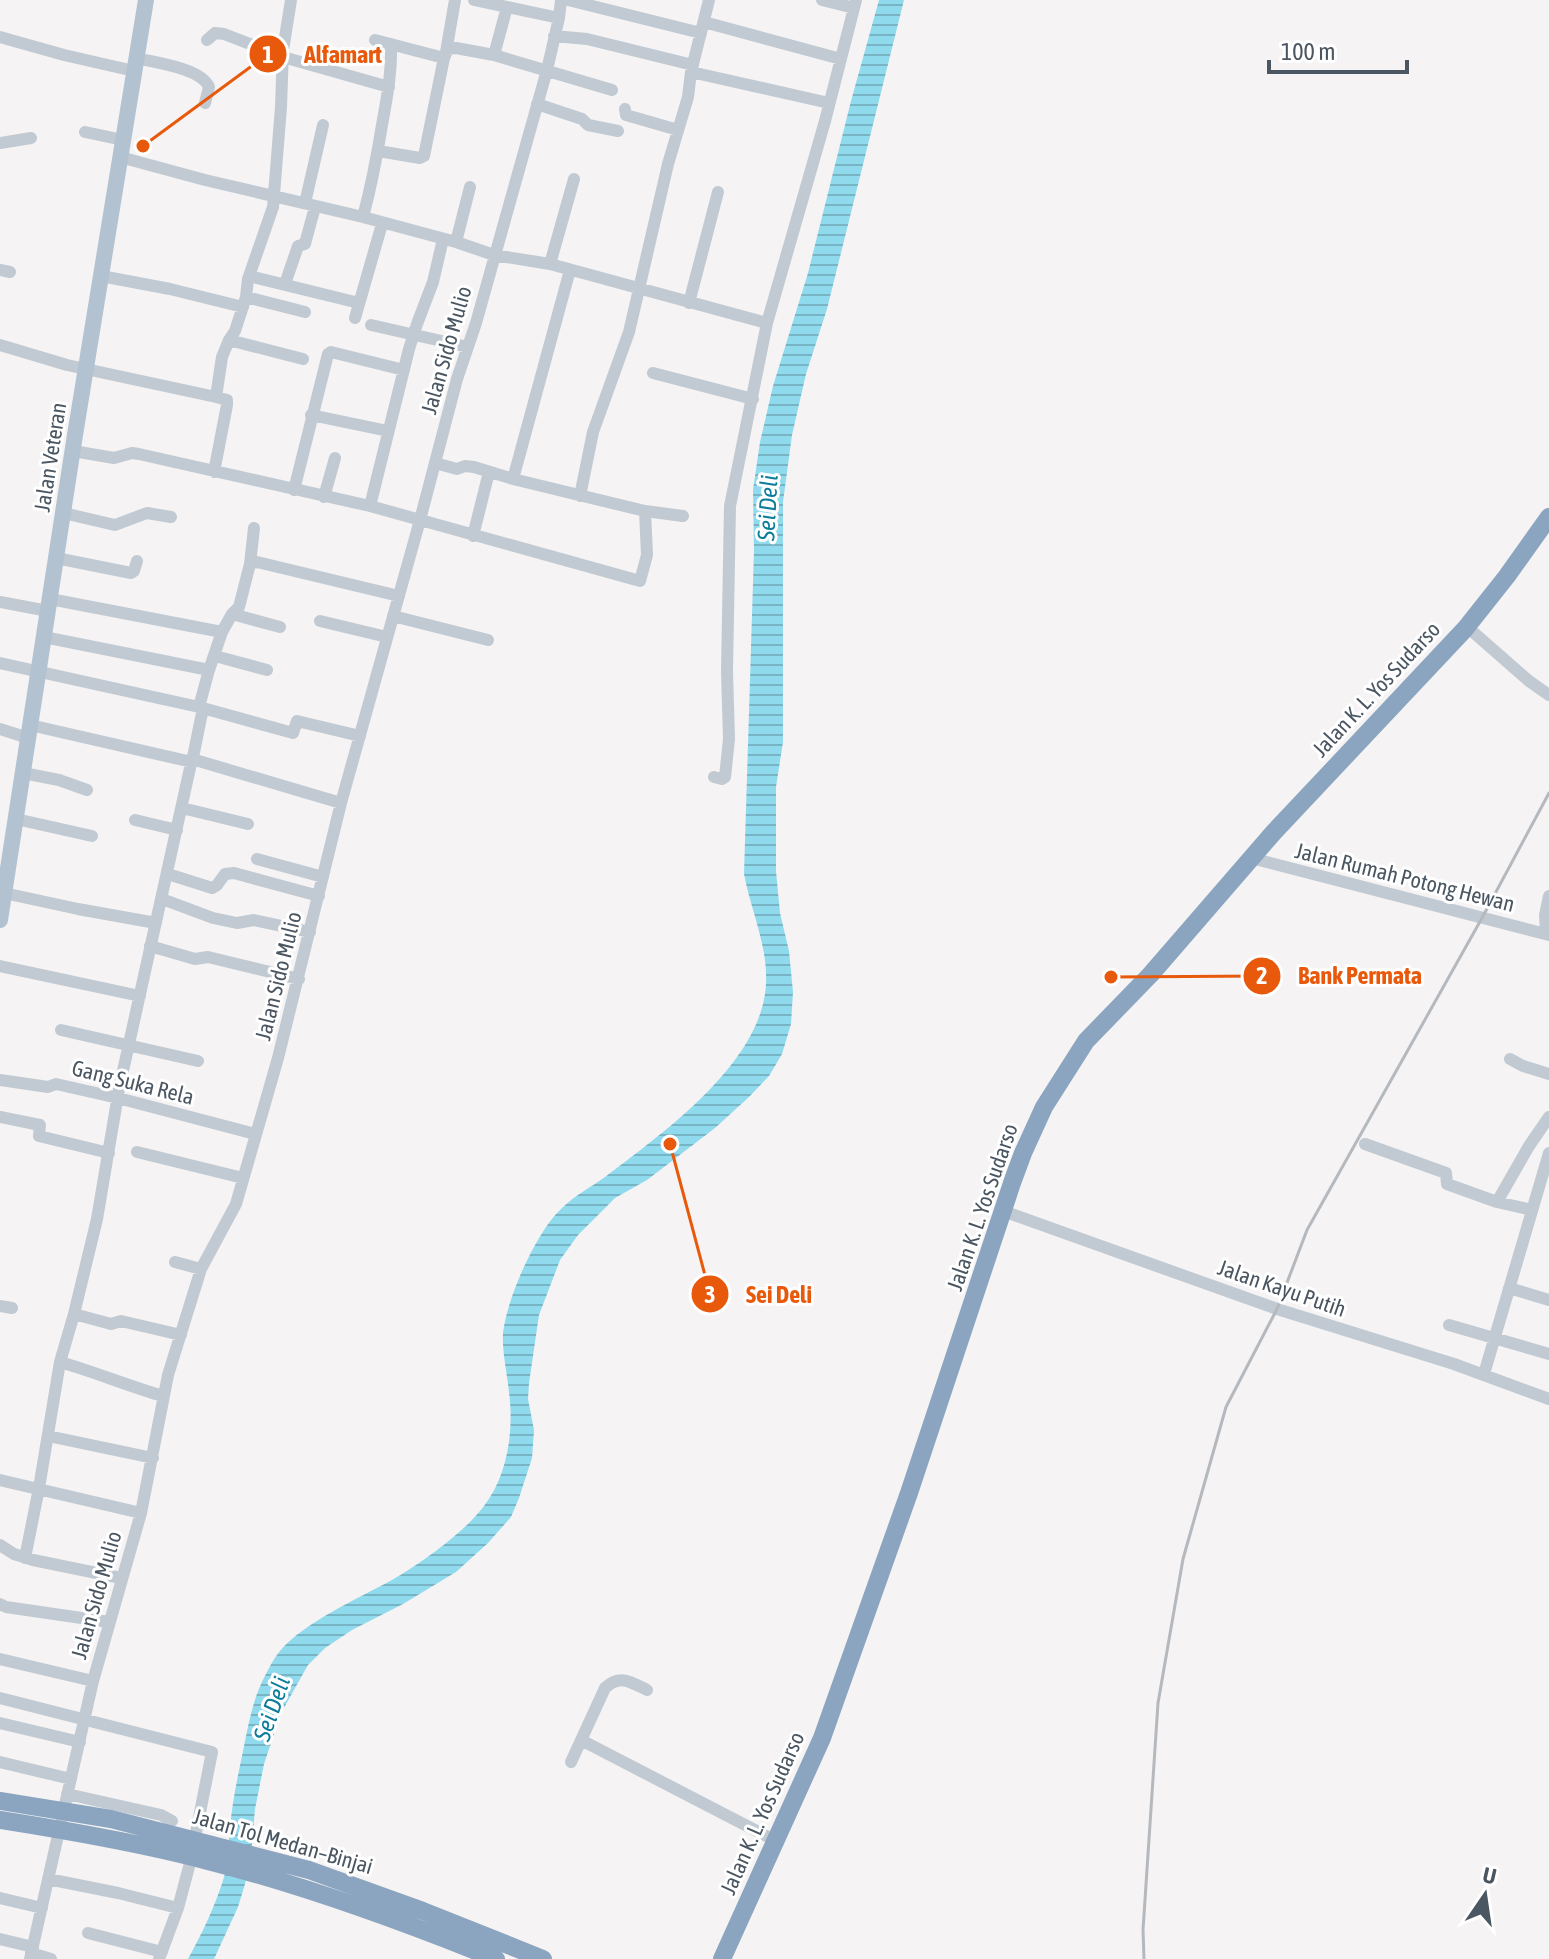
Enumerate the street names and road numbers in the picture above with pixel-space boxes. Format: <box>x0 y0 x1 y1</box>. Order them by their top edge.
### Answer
street label: Jalan Sido Mulio <box>415 283 477 417</box>
street label: Jalan Veteran <box>29 401 71 513</box>
street label: Jalan K. L. Yos Sudarso <box>1307 616 1445 762</box>
street label: Jalan Rumah Potong Hewan <box>1293 837 1517 917</box>
street label: Jalan Sido Mulio <box>249 909 307 1043</box>
street label: Gang Suka Rela <box>69 1054 197 1110</box>
street label: Jalan K. L. Yos Sudarso <box>941 1120 1023 1294</box>
street label: Jalan Kayu Putih <box>1215 1254 1349 1322</box>
street label: Jalan Sido Mulio <box>65 1528 127 1662</box>
street label: Jalan K. L. Yos Sudarso <box>715 1728 809 1898</box>
street label: Jalan Tol Medan–Binjai <box>190 1803 376 1879</box>

